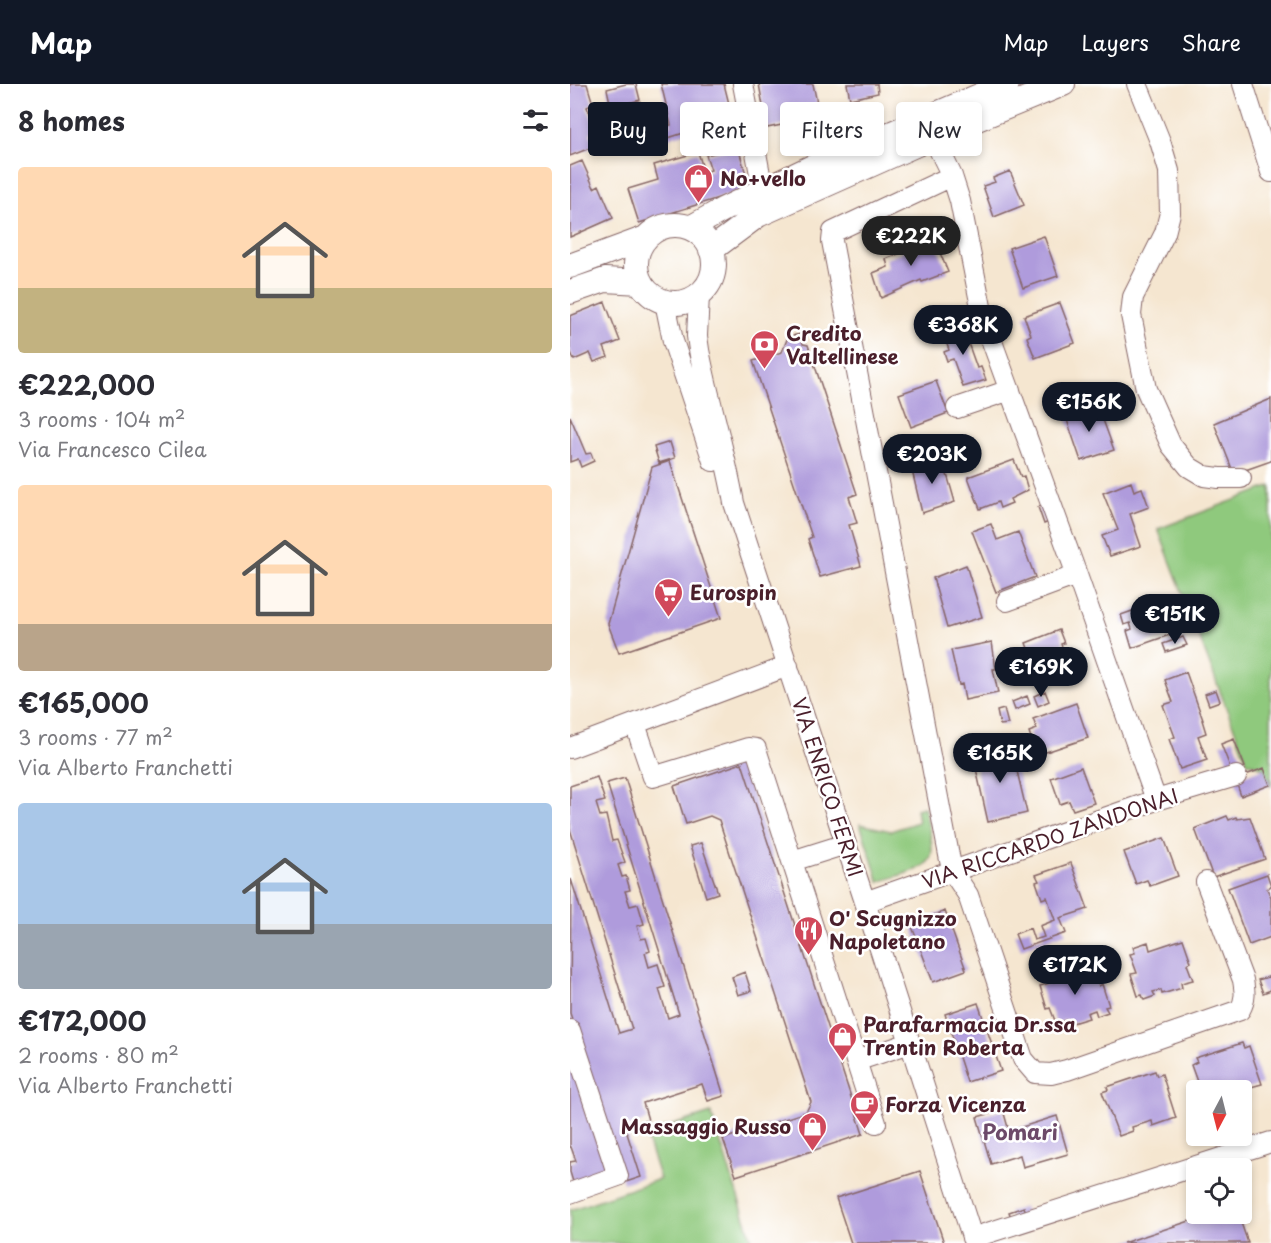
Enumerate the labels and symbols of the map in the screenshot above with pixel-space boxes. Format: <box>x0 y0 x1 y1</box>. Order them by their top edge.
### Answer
shop icon: No+vello <box>683 162 715 204</box>
place label: No+vello <box>720 163 806 193</box>
pin: €222K <box>869 216 953 267</box>
pin: €368K <box>921 305 1005 356</box>
place label: Credito Valtellinese <box>786 318 899 371</box>
bank icon: Credito Valtellinese <box>749 328 781 370</box>
pin: €156K <box>1047 382 1131 433</box>
pin: €203K <box>890 434 974 485</box>
supermarket icon: Eurospin <box>653 576 685 618</box>
place label: Eurospin <box>690 577 777 607</box>
pin: €151K <box>1133 594 1217 645</box>
pin: €169K <box>999 647 1083 698</box>
street label: VIA ENRICO FERMI <box>785 693 871 881</box>
pin: €165K <box>958 733 1042 784</box>
street label: VIA RICCARDO ZANDONAI <box>918 780 1182 896</box>
place label: O' Scugnizzo Napoletano <box>829 903 957 956</box>
restaurant icon: O' Scugnizzo Napoletano <box>792 914 824 956</box>
pin: €172K <box>1033 945 1117 996</box>
place label: Parafarmacia Dr.ssa Trentin Roberta <box>863 1009 1077 1062</box>
shop icon: Parafarmacia Dr.ssa Trentin Roberta <box>826 1020 858 1062</box>
north arrow <box>1186 1080 1252 1146</box>
cafe icon: Forza Vicenza <box>848 1088 880 1130</box>
place label: Forza Vicenza <box>885 1089 1027 1119</box>
shop icon: Massaggio Russo <box>796 1110 828 1152</box>
place label: Massaggio Russo <box>621 1111 791 1141</box>
district label: Pomari <box>982 1115 1058 1147</box>

